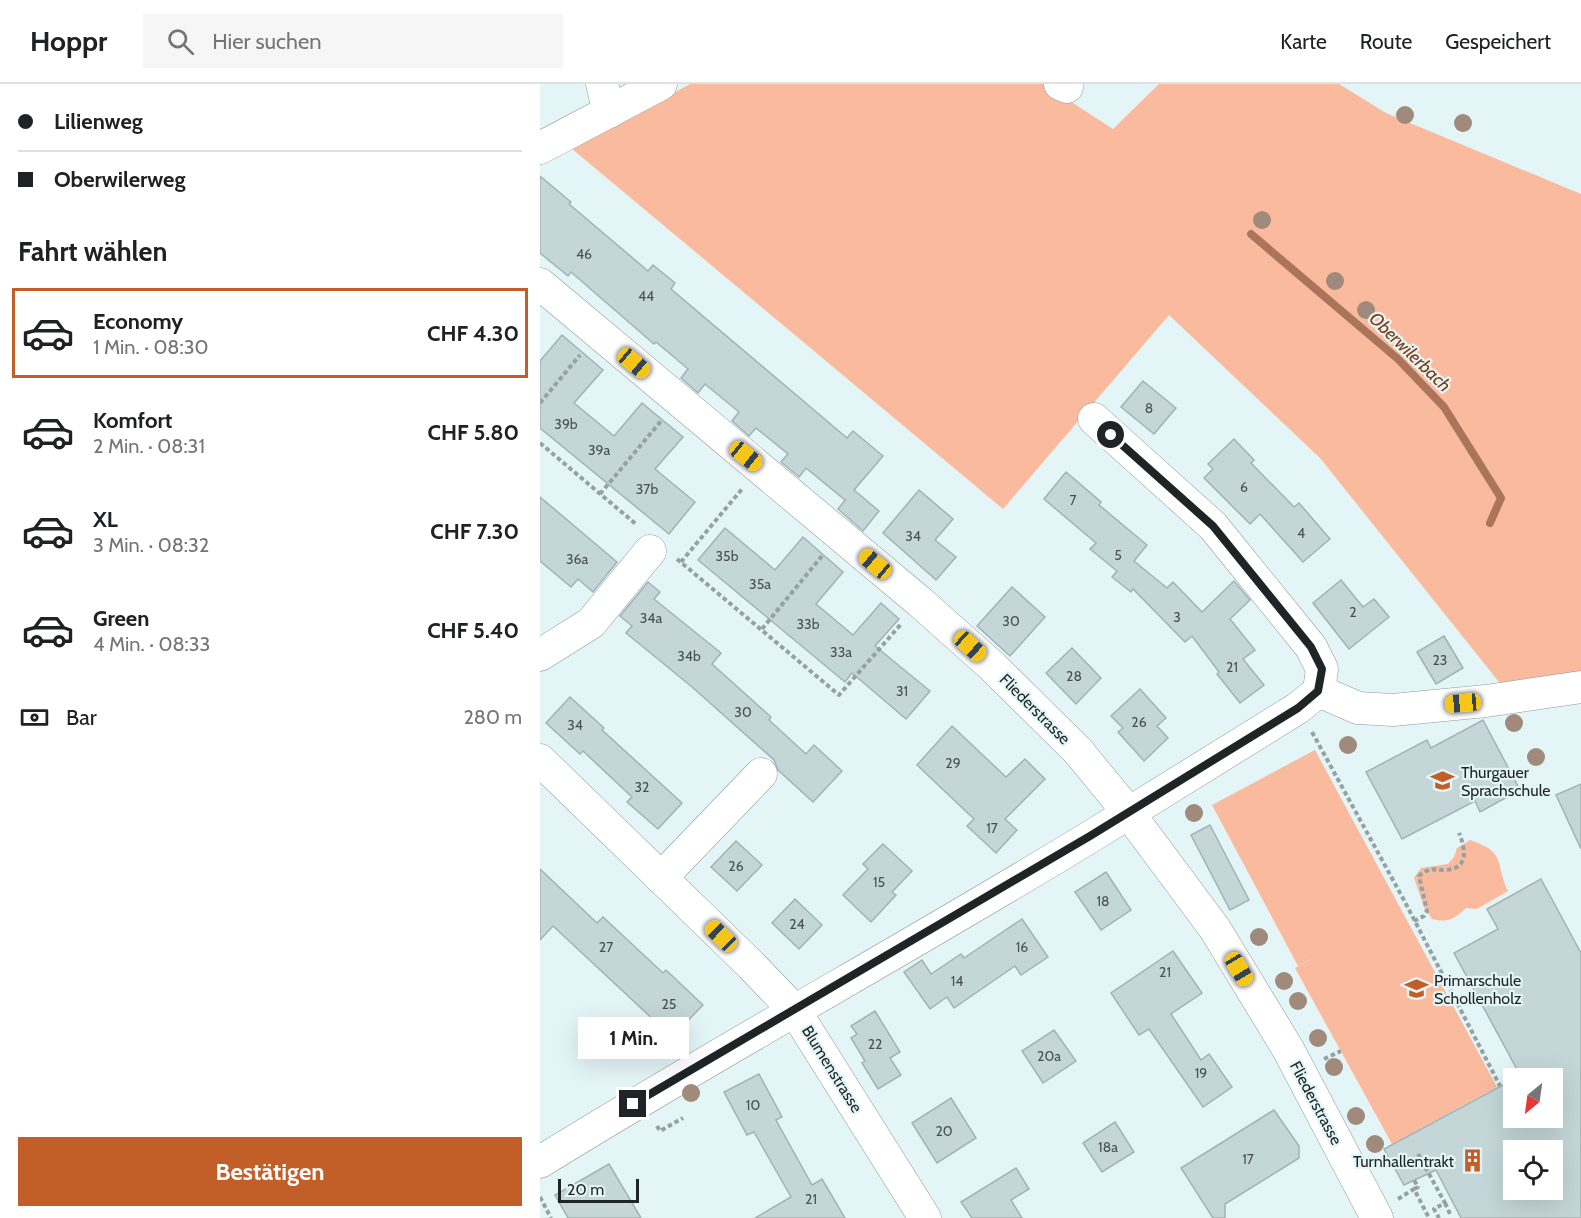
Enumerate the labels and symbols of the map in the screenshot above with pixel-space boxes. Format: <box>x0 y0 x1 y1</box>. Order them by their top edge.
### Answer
house number: 46 <box>576 245 592 263</box>
house number: 44 <box>638 287 654 305</box>
water label: Oberwilerbach <box>1365 308 1455 396</box>
car <box>614 345 654 381</box>
house number: 8 <box>1145 399 1153 417</box>
house number: 39b <box>554 415 578 433</box>
route start <box>1097 421 1124 448</box>
car <box>726 438 766 474</box>
house number: 39a <box>588 441 610 459</box>
house number: 6 <box>1240 478 1248 496</box>
house number: 37b <box>636 480 658 498</box>
house number: 7 <box>1069 491 1077 509</box>
house number: 4 <box>1297 524 1305 542</box>
house number: 34 <box>905 527 921 545</box>
car <box>855 546 895 582</box>
house number: 5 <box>1114 546 1122 564</box>
house number: 35b <box>716 547 739 565</box>
house number: 36a <box>566 550 588 568</box>
house number: 35a <box>749 575 771 593</box>
house number: 2 <box>1349 603 1357 621</box>
house number: 3 <box>1173 608 1181 626</box>
house number: 34a <box>640 609 662 627</box>
house number: 30 <box>1002 612 1020 630</box>
house number: 33b <box>797 615 820 633</box>
car <box>951 627 989 665</box>
house number: 33a <box>830 643 852 661</box>
house number: 34b <box>677 647 701 665</box>
house number: 23 <box>1433 651 1447 669</box>
house number: 21 <box>1226 658 1238 676</box>
house number: 28 <box>1066 667 1082 685</box>
street label: Fliederstrasse <box>996 670 1074 748</box>
house number: 31 <box>896 682 908 700</box>
car <box>1444 692 1482 714</box>
house number: 30 <box>734 703 752 721</box>
house number: 26 <box>1131 713 1147 731</box>
house number: 34 <box>567 716 583 734</box>
house number: 29 <box>945 754 961 772</box>
place label: Thurgauer Sprachschule <box>1461 763 1551 800</box>
school or university icon: Thurgauer Sprachschule <box>1430 768 1456 794</box>
house number: 32 <box>635 778 649 796</box>
house number: 17 <box>986 819 998 837</box>
house number: 26 <box>728 857 744 875</box>
house number: 15 <box>873 873 885 891</box>
house number: 18 <box>1096 892 1110 910</box>
house number: 24 <box>789 915 805 933</box>
car <box>702 917 740 955</box>
house number: 27 <box>599 938 613 956</box>
house number: 16 <box>1016 938 1028 956</box>
car <box>1222 949 1256 989</box>
house number: 21 <box>1159 963 1171 981</box>
place label: Primarschule Schollenholz <box>1434 971 1522 1008</box>
house number: 14 <box>951 972 963 990</box>
school or university icon: Primarschule Schollenholz <box>1403 976 1429 1002</box>
house number: 25 <box>662 995 676 1013</box>
callout: 1 Min. <box>578 1017 688 1059</box>
street label: Blumenstrasse <box>798 1022 866 1116</box>
house number: 22 <box>868 1035 882 1053</box>
house number: 20a <box>1037 1047 1061 1065</box>
street label: Fliederstrasse <box>1286 1058 1346 1148</box>
house number: 19 <box>1195 1064 1207 1082</box>
north arrow <box>1503 1068 1563 1128</box>
route end <box>619 1090 646 1117</box>
house number: 10 <box>746 1096 760 1114</box>
house number: 20 <box>935 1122 953 1140</box>
house number: 18a <box>1098 1138 1118 1156</box>
building icon: Turnhallentrakt <box>1459 1148 1485 1174</box>
house number: 17 <box>1242 1150 1254 1168</box>
place label: Turnhallentrakt <box>1353 1152 1455 1171</box>
scale bar <box>558 1176 639 1204</box>
house number: 21 <box>805 1190 817 1208</box>

